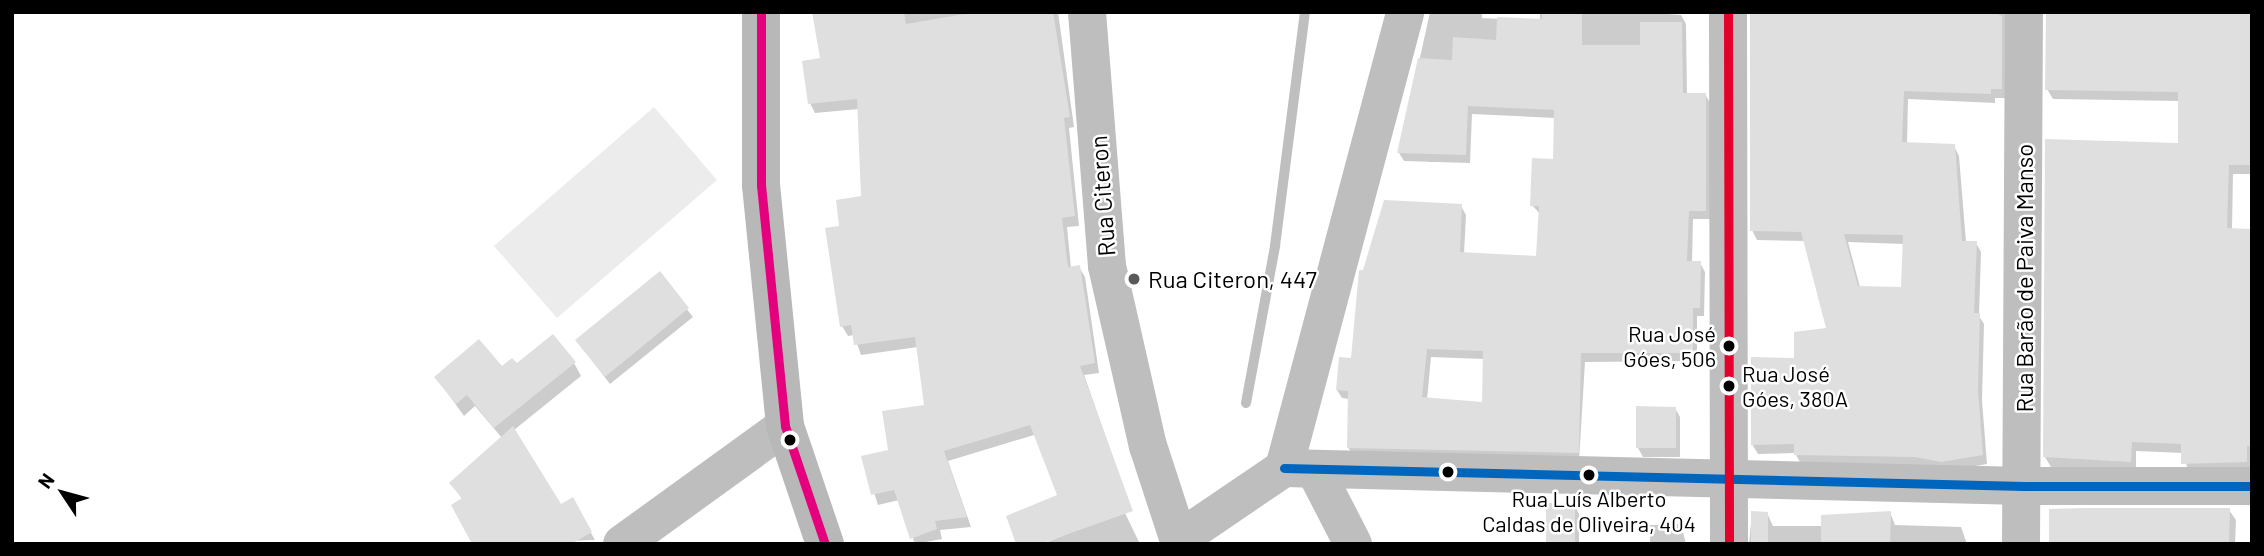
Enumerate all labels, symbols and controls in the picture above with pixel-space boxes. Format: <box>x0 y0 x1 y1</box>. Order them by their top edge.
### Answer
street label: Rua Citeron <box>1083 135 1121 257</box>
street label: Rua Barão de Paiva Manso <box>2010 144 2038 412</box>
place label: Rua Citeron, 447 <box>1148 265 1317 293</box>
marker: Rua Citeron, 447 <box>1126 271 1142 287</box>
place label: Rua José Góes, 506 <box>1623 320 1716 372</box>
marker: Rua José Góes, 506 <box>1722 339 1736 353</box>
place label: Rua José Góes, 380A <box>1742 360 1848 412</box>
marker: Rua José Góes, 380A <box>1722 379 1736 393</box>
unlabelled marker <box>783 433 797 447</box>
north arrow <box>28 458 98 528</box>
unlabelled marker <box>1441 465 1455 479</box>
text: N <box>33 468 59 492</box>
marker: Rua Luís Alberto Caldas de Oliveira, 404 <box>1582 468 1596 482</box>
place label: Rua Luís Alberto Caldas de Oliveira, 404 <box>1482 485 1696 536</box>

